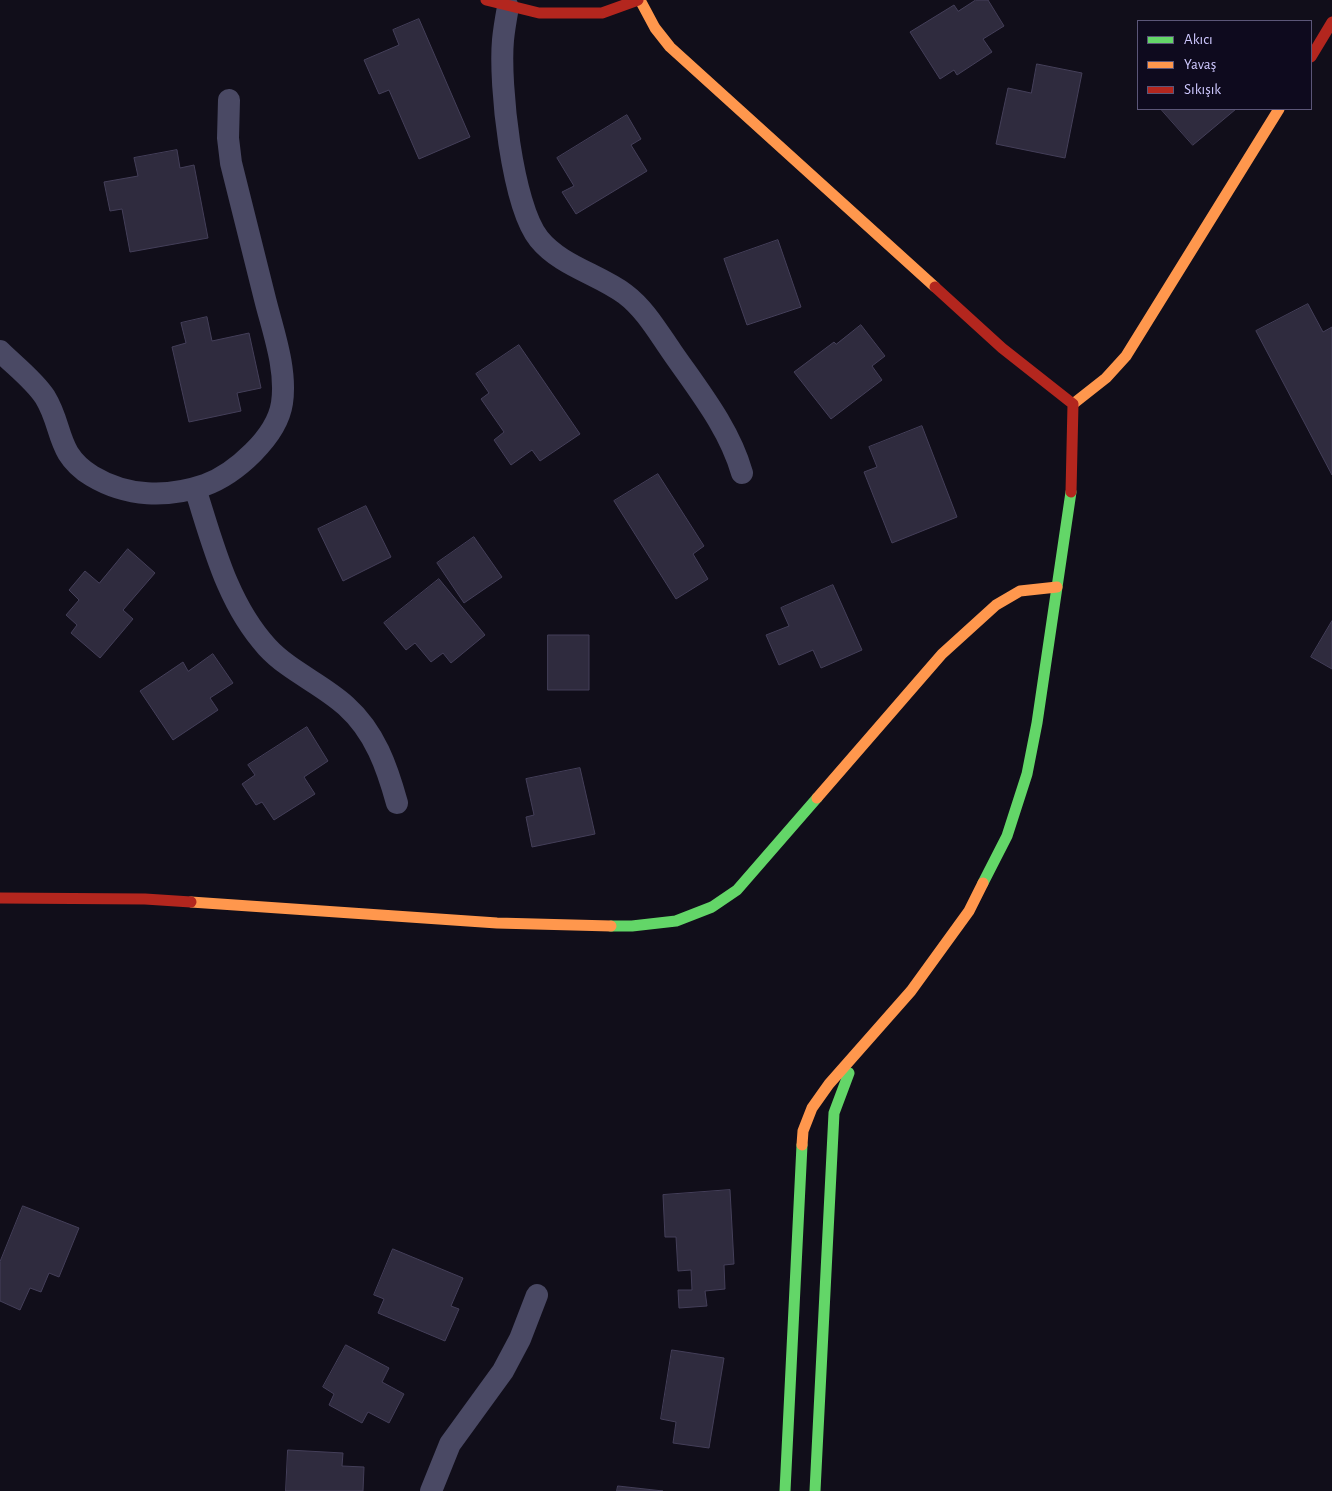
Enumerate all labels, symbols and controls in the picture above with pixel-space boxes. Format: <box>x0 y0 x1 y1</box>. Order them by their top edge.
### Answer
legend <box>1137 20 1312 110</box>
text: Akıcı <box>1184 32 1213 47</box>
text: Yavaş <box>1184 57 1216 72</box>
text: Sıkışık <box>1184 82 1221 97</box>

